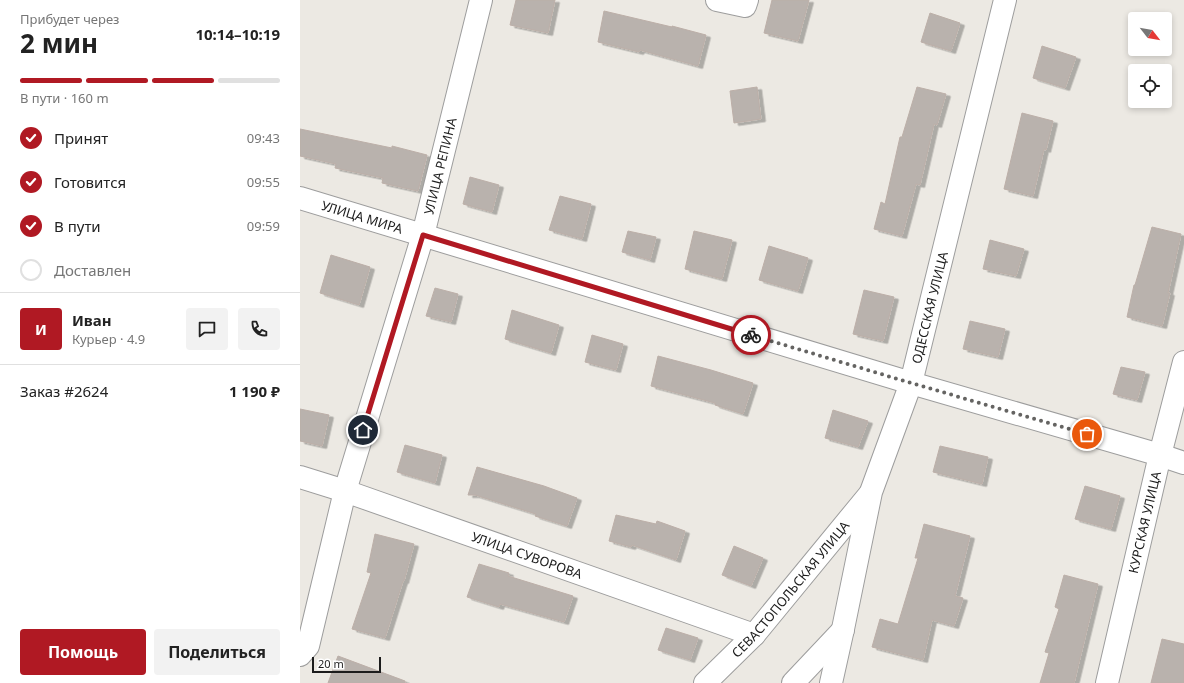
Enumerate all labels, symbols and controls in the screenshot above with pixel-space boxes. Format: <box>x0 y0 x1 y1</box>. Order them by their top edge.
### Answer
text: Прибудет через <box>20 10 119 28</box>
north arrow <box>1128 12 1172 56</box>
map controls <box>1128 12 1172 108</box>
text: 10:14–10:19 <box>195 24 280 44</box>
text: 2 мин <box>20 25 98 61</box>
button: locate <box>1128 64 1172 108</box>
text: В пути · 160 m <box>20 89 109 107</box>
street label: УЛИЦА РЕПИНА <box>419 115 461 217</box>
icon: check <box>20 127 42 149</box>
text: Принят <box>54 128 108 148</box>
text: 09:43 <box>247 129 280 147</box>
icon: check <box>20 171 42 193</box>
text: Готовится <box>54 172 126 192</box>
text: 09:55 <box>247 173 280 191</box>
street label: УЛИЦА МИРА <box>319 196 406 238</box>
icon: check <box>20 215 42 237</box>
text: В пути <box>54 216 101 236</box>
text: 09:59 <box>247 217 280 235</box>
street label: ОДЕССКАЯ УЛИЦА <box>907 249 952 365</box>
text: Доставлен <box>54 260 131 280</box>
button: chat <box>186 308 228 350</box>
button: phone <box>238 308 280 350</box>
text: Иван <box>72 310 112 330</box>
courier <box>731 315 771 355</box>
text: И <box>35 319 47 339</box>
icon: bike <box>740 324 762 346</box>
text: Курьер · 4.9 <box>72 330 145 348</box>
text: Заказ #2624 <box>20 381 108 401</box>
text: 1 190 ₽ <box>229 381 280 401</box>
pin <box>346 413 380 447</box>
pin <box>1070 417 1104 451</box>
icon: home <box>352 419 374 441</box>
icon: bag <box>1076 423 1098 445</box>
street label: КУРСКАЯ УЛИЦА <box>1124 469 1165 575</box>
street label: СЕВАСТОПОЛЬСКАЯ УЛИЦА <box>727 517 854 661</box>
street label: УЛИЦА СУВОРОВА <box>469 527 585 583</box>
button: Помощь <box>20 629 146 675</box>
button: Поделиться <box>154 629 280 675</box>
scale bar <box>312 655 381 674</box>
text: 20 m <box>318 656 344 671</box>

